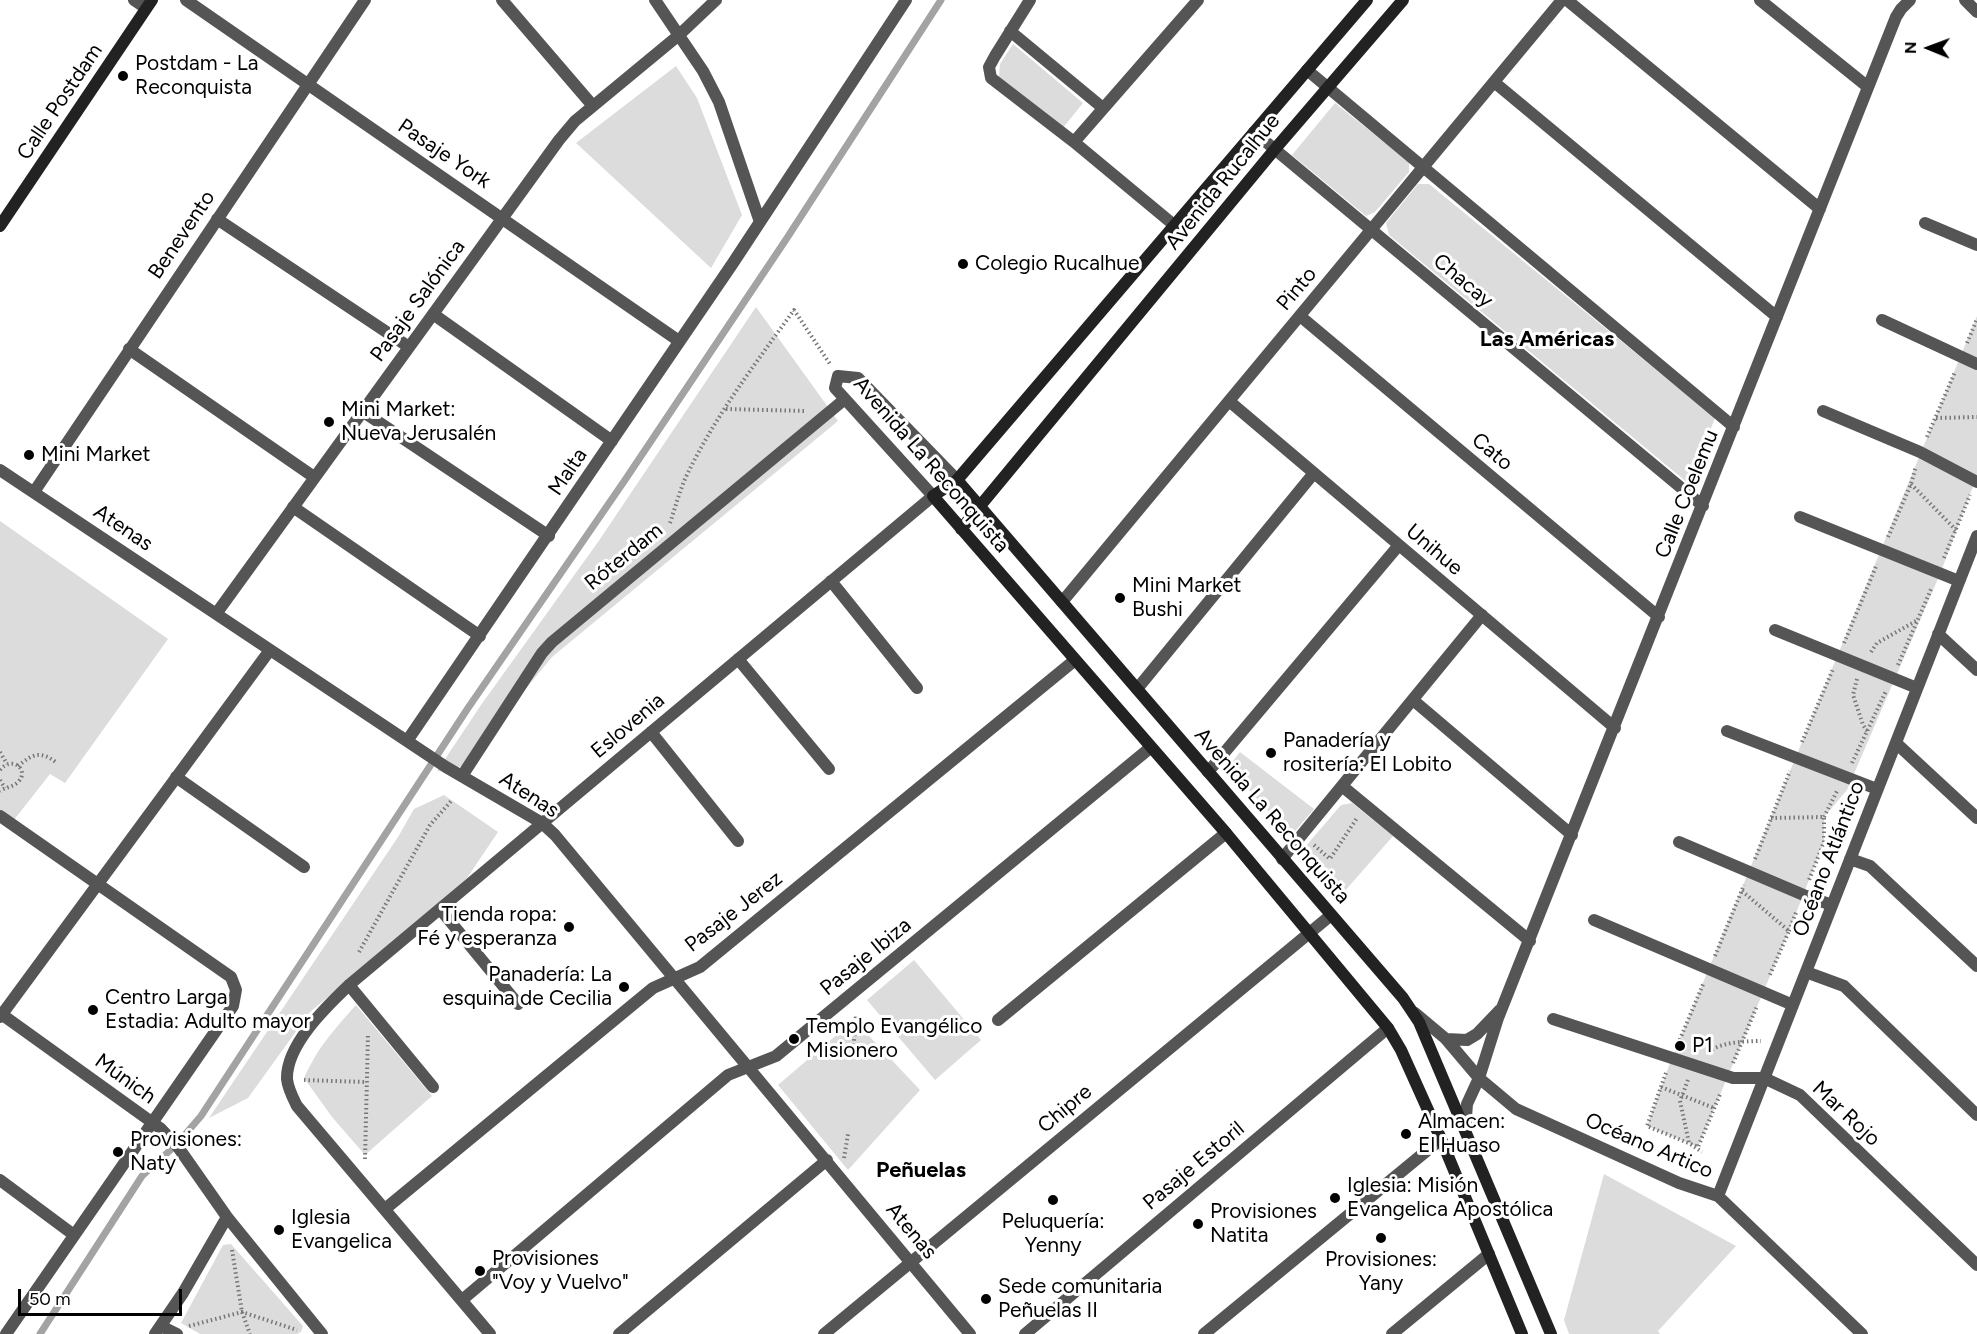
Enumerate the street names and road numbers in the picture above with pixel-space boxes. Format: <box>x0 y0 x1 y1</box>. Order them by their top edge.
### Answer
street label: Calle Postdam <box>12 39 108 165</box>
street label: Avenida Rucalhue <box>1161 109 1285 255</box>
street label: Pasaje York <box>393 114 495 194</box>
street label: Benevento <box>143 186 221 284</box>
street label: Pasaje Salónica <box>365 235 471 367</box>
street label: Chacay <box>1428 249 1498 313</box>
street label: Pinto <box>1272 262 1322 316</box>
street label: Avenida La Reconquista <box>848 372 1014 558</box>
street label: Calle Coelemu <box>1650 426 1724 562</box>
street label: Cato <box>1466 428 1518 476</box>
street label: Malta <box>543 444 593 500</box>
street label: Atenas <box>89 499 157 557</box>
street label: Róterdam <box>580 518 668 596</box>
street label: Unihue <box>1400 519 1468 581</box>
street label: Eslovenia <box>586 688 670 764</box>
street label: Avenida La Reconquista <box>1189 723 1355 909</box>
street label: Atenas <box>495 767 563 823</box>
street label: Océano Atlántico <box>1788 778 1870 940</box>
street label: Pasaje Jerez <box>680 866 788 958</box>
street label: Pasaje Ibiza <box>816 913 916 1001</box>
street label: Múnich <box>90 1048 160 1110</box>
street label: Mar Rojo <box>1807 1076 1885 1152</box>
street label: Chipre <box>1033 1079 1097 1139</box>
street label: Océano Artico <box>1581 1108 1717 1184</box>
street label: Pasaje Estoril <box>1138 1116 1250 1216</box>
street label: Atenas <box>880 1198 942 1264</box>

